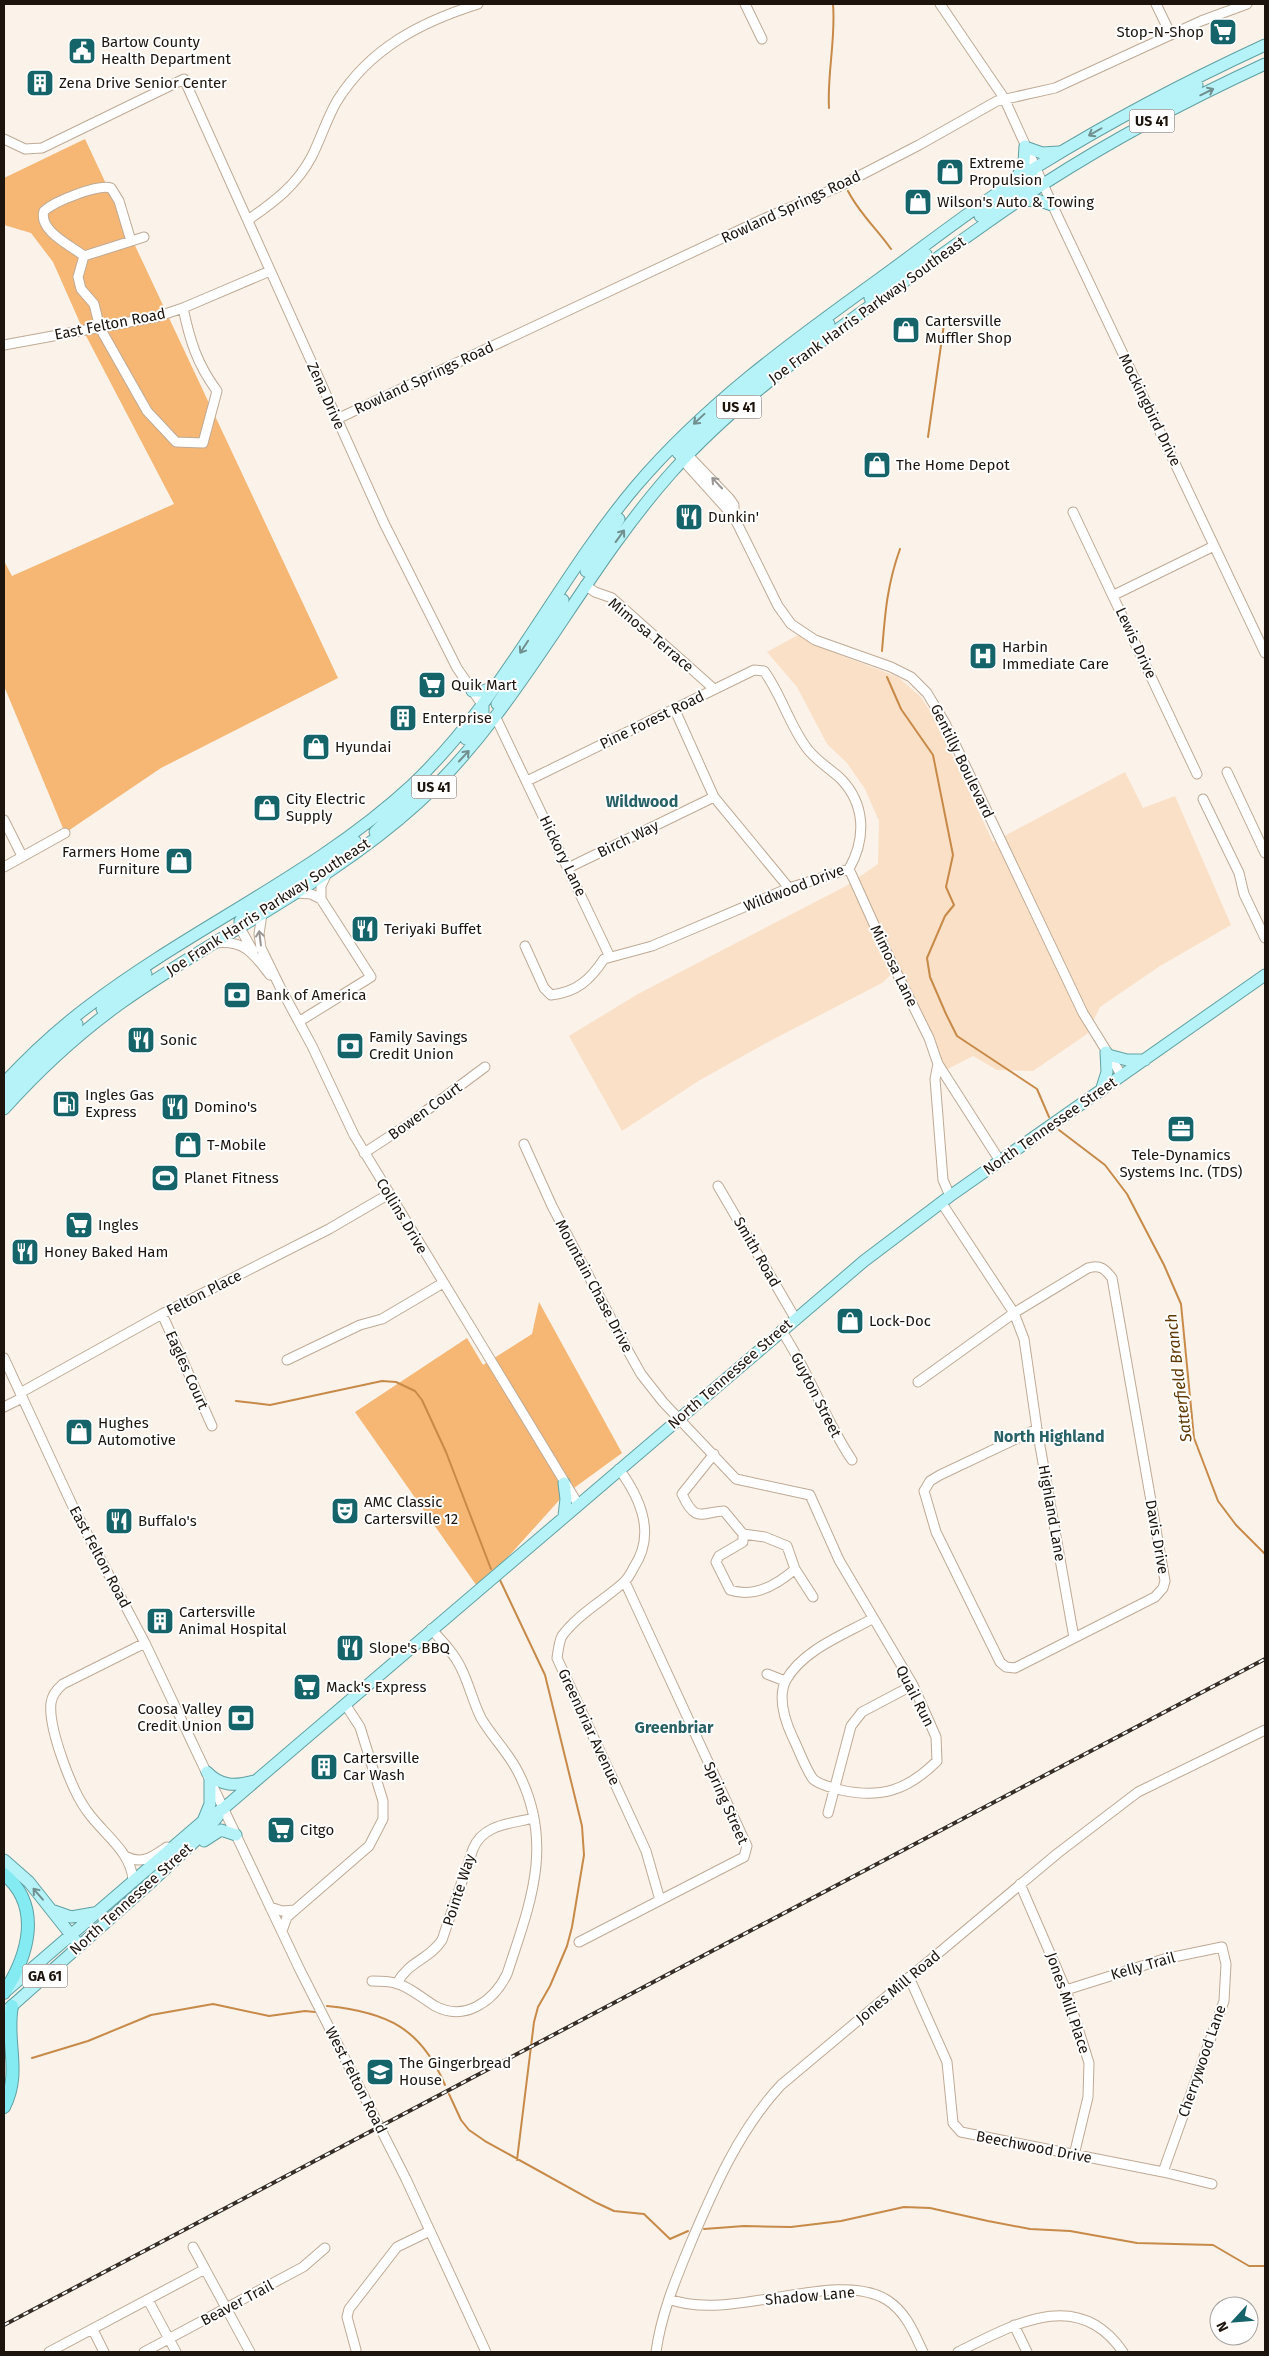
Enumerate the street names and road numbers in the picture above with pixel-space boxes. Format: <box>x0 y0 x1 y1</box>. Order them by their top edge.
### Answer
road number: US 41 <box>1130 110 1174 132</box>
street label: Rowland Springs Road <box>718 167 864 247</box>
street label: Joe Frank Harris Parkway Southeast <box>765 232 969 388</box>
street label: East Felton Road <box>53 304 167 344</box>
street label: Rowland Springs Road <box>351 338 497 418</box>
street label: Mockingbird Drive <box>1115 351 1185 469</box>
street label: Zena Drive <box>303 360 349 432</box>
road number: US 41 <box>716 396 762 418</box>
street label: Mimosa Terrace <box>605 594 697 676</box>
street label: Lewis Drive <box>1112 605 1160 681</box>
street label: Pine Forest Road <box>597 687 707 753</box>
street label: Gentilly Boulevard <box>927 701 997 821</box>
road number: US 41 <box>412 776 456 799</box>
street label: Hickory Lane <box>536 813 590 899</box>
street label: Birch Way <box>594 816 662 862</box>
street label: Joe Frank Harris Parkway Southeast <box>163 834 374 980</box>
street label: Wildwood Drive <box>741 861 847 915</box>
street label: Mimosa Lane <box>866 922 922 1010</box>
street label: North Tennessee Street <box>980 1073 1121 1179</box>
street label: Bowen Court <box>385 1078 466 1144</box>
street label: Collins Drive <box>372 1175 432 1257</box>
street label: Smith Road <box>730 1214 784 1290</box>
street label: Mountain Chase Drive <box>551 1217 637 1355</box>
street label: Felton Place <box>163 1266 245 1320</box>
street label: North Tennessee Street <box>664 1315 796 1433</box>
street label: Eagles Court <box>162 1328 213 1413</box>
street label: Guyton Street <box>787 1349 845 1441</box>
street label: Highland Lane <box>1035 1463 1069 1563</box>
street label: Davis Drive <box>1142 1498 1172 1576</box>
street label: East Felton Road <box>66 1503 134 1611</box>
street label: Quail Run <box>892 1662 938 1730</box>
street label: Greenbriar Avenue <box>554 1666 624 1788</box>
street label: Spring Street <box>700 1759 752 1848</box>
street label: North Tennessee Street <box>66 1839 196 1959</box>
street label: Pointe Way <box>439 1851 479 1928</box>
street label: Jones Mill Road <box>852 1947 944 2027</box>
street label: Kelly Trail <box>1109 1948 1178 1984</box>
street label: Jones Mill Place <box>1042 1950 1094 2056</box>
road number: GA 61 <box>22 1964 68 1988</box>
street label: Cherrywood Lane <box>1174 2002 1230 2120</box>
street label: West Felton Road <box>321 2024 391 2136</box>
street label: Beechwood Drive <box>974 2127 1094 2167</box>
street label: Beaver Trail <box>198 2276 277 2330</box>
street label: Shadow Lane <box>764 2283 856 2309</box>

